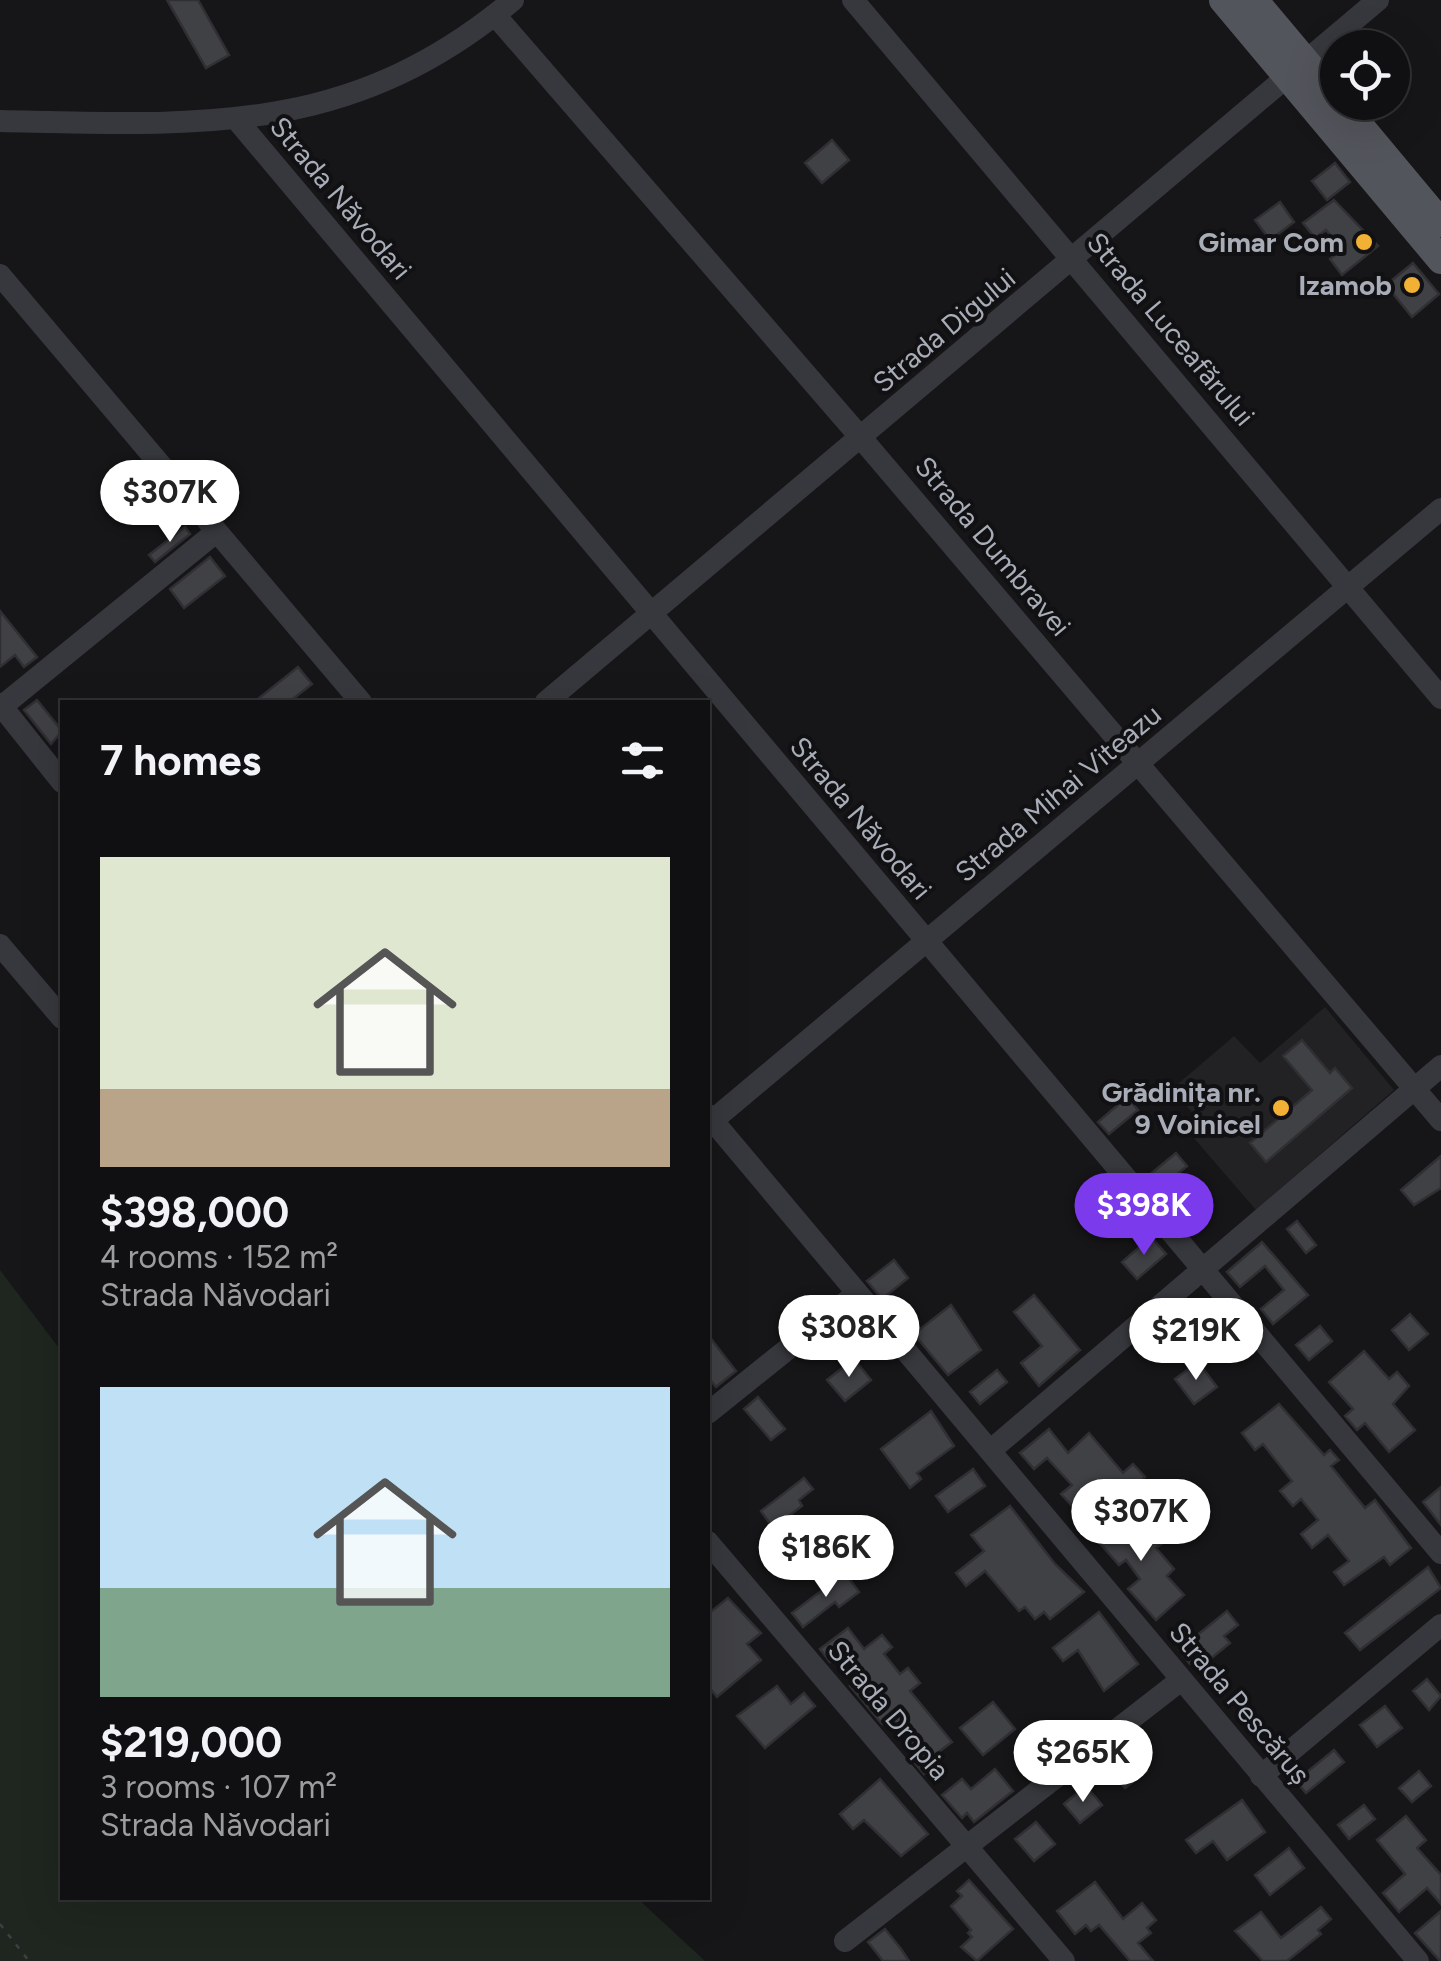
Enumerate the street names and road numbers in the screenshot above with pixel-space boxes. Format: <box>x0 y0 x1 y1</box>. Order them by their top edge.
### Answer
street label: Strada Năvodari <box>263 110 419 286</box>
street label: Strada Luceafărului <box>1080 225 1262 433</box>
street label: Strada Digului <box>866 261 1022 399</box>
street label: Strada Dumbravei <box>908 449 1078 643</box>
street label: Strada Mihai Viteazu <box>948 697 1168 889</box>
street label: Strada Năvodari <box>783 730 939 906</box>
street label: Strada Pescăruș <box>1162 1615 1318 1791</box>
street label: Strada Dropia <box>821 1633 957 1787</box>

